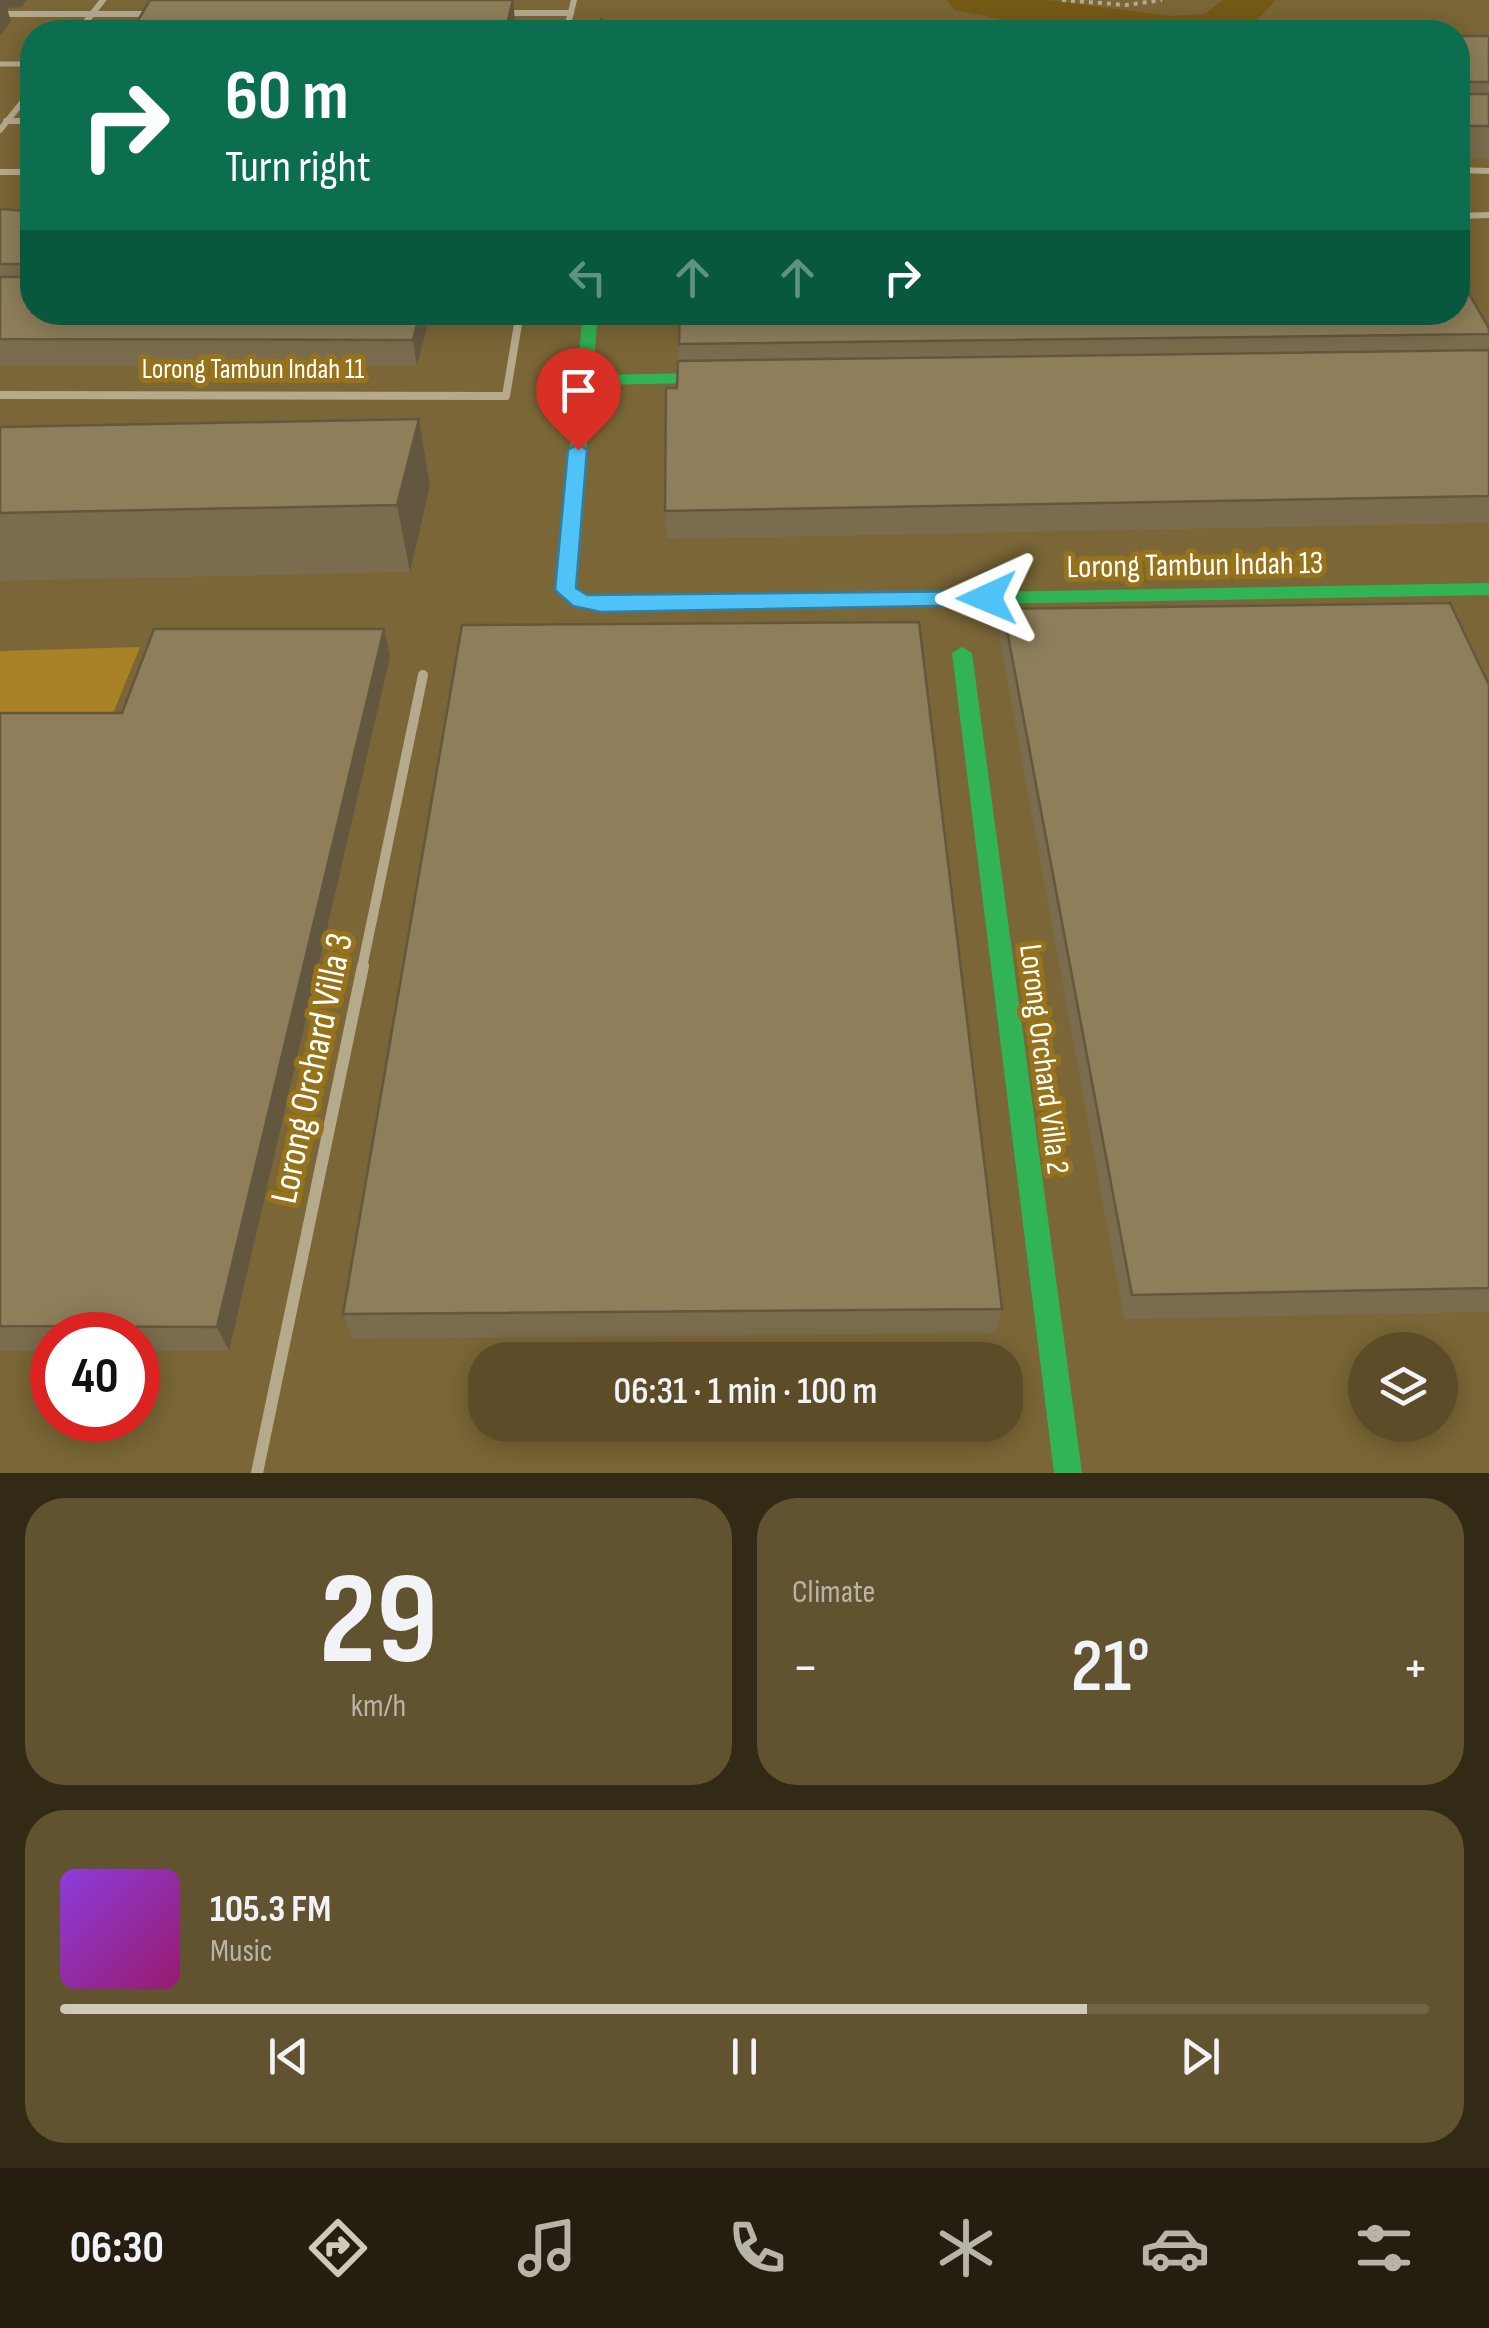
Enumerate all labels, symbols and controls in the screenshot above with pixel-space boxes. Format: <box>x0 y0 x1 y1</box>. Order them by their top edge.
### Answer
text: 60 m <box>225 55 349 139</box>
icon: right <box>60 60 190 190</box>
text: Turn right <box>225 140 371 195</box>
icon: left <box>560 250 615 305</box>
icon: ahead <box>665 250 720 305</box>
icon: ahead <box>770 250 825 305</box>
icon: right <box>875 250 930 305</box>
pin <box>536 348 621 451</box>
street label: Lorong Tambun Indah 11 <box>142 353 365 386</box>
icon: arrive <box>551 363 606 418</box>
street label: Lorong Tambun Indah 13 <box>1066 544 1324 587</box>
position arrow <box>935 546 1039 650</box>
street label: Lorong Orchard Villa 3 <box>262 929 363 1208</box>
street label: Lorong Orchard Villa 2 <box>1010 942 1077 1176</box>
speed limit sign: 40 <box>30 1312 160 1442</box>
map controls <box>1348 1332 1458 1442</box>
button: layers <box>1348 1332 1458 1442</box>
text: 06:31 · 1 min · 100 m <box>614 1369 877 1414</box>
text: 29 <box>319 1544 438 1700</box>
text: Climate <box>792 1573 875 1612</box>
text: 21° <box>1071 1622 1150 1713</box>
text: − <box>792 1635 819 1702</box>
text: + <box>1402 1635 1429 1702</box>
text: km/h <box>351 1687 406 1726</box>
text: 105.3 FM <box>210 1887 331 1932</box>
text: Music <box>210 1932 273 1971</box>
icon: previous <box>261 2029 316 2084</box>
icon: pause <box>717 2029 772 2084</box>
icon: next <box>1173 2029 1228 2084</box>
icon: directions <box>303 2213 373 2283</box>
icon: music <box>512 2213 582 2283</box>
icon: phone <box>722 2213 792 2283</box>
icon: climate <box>931 2213 1001 2283</box>
icon: car <box>1140 2213 1210 2283</box>
icon: filters <box>1349 2213 1419 2283</box>
text: 06:30 <box>70 2221 164 2276</box>

